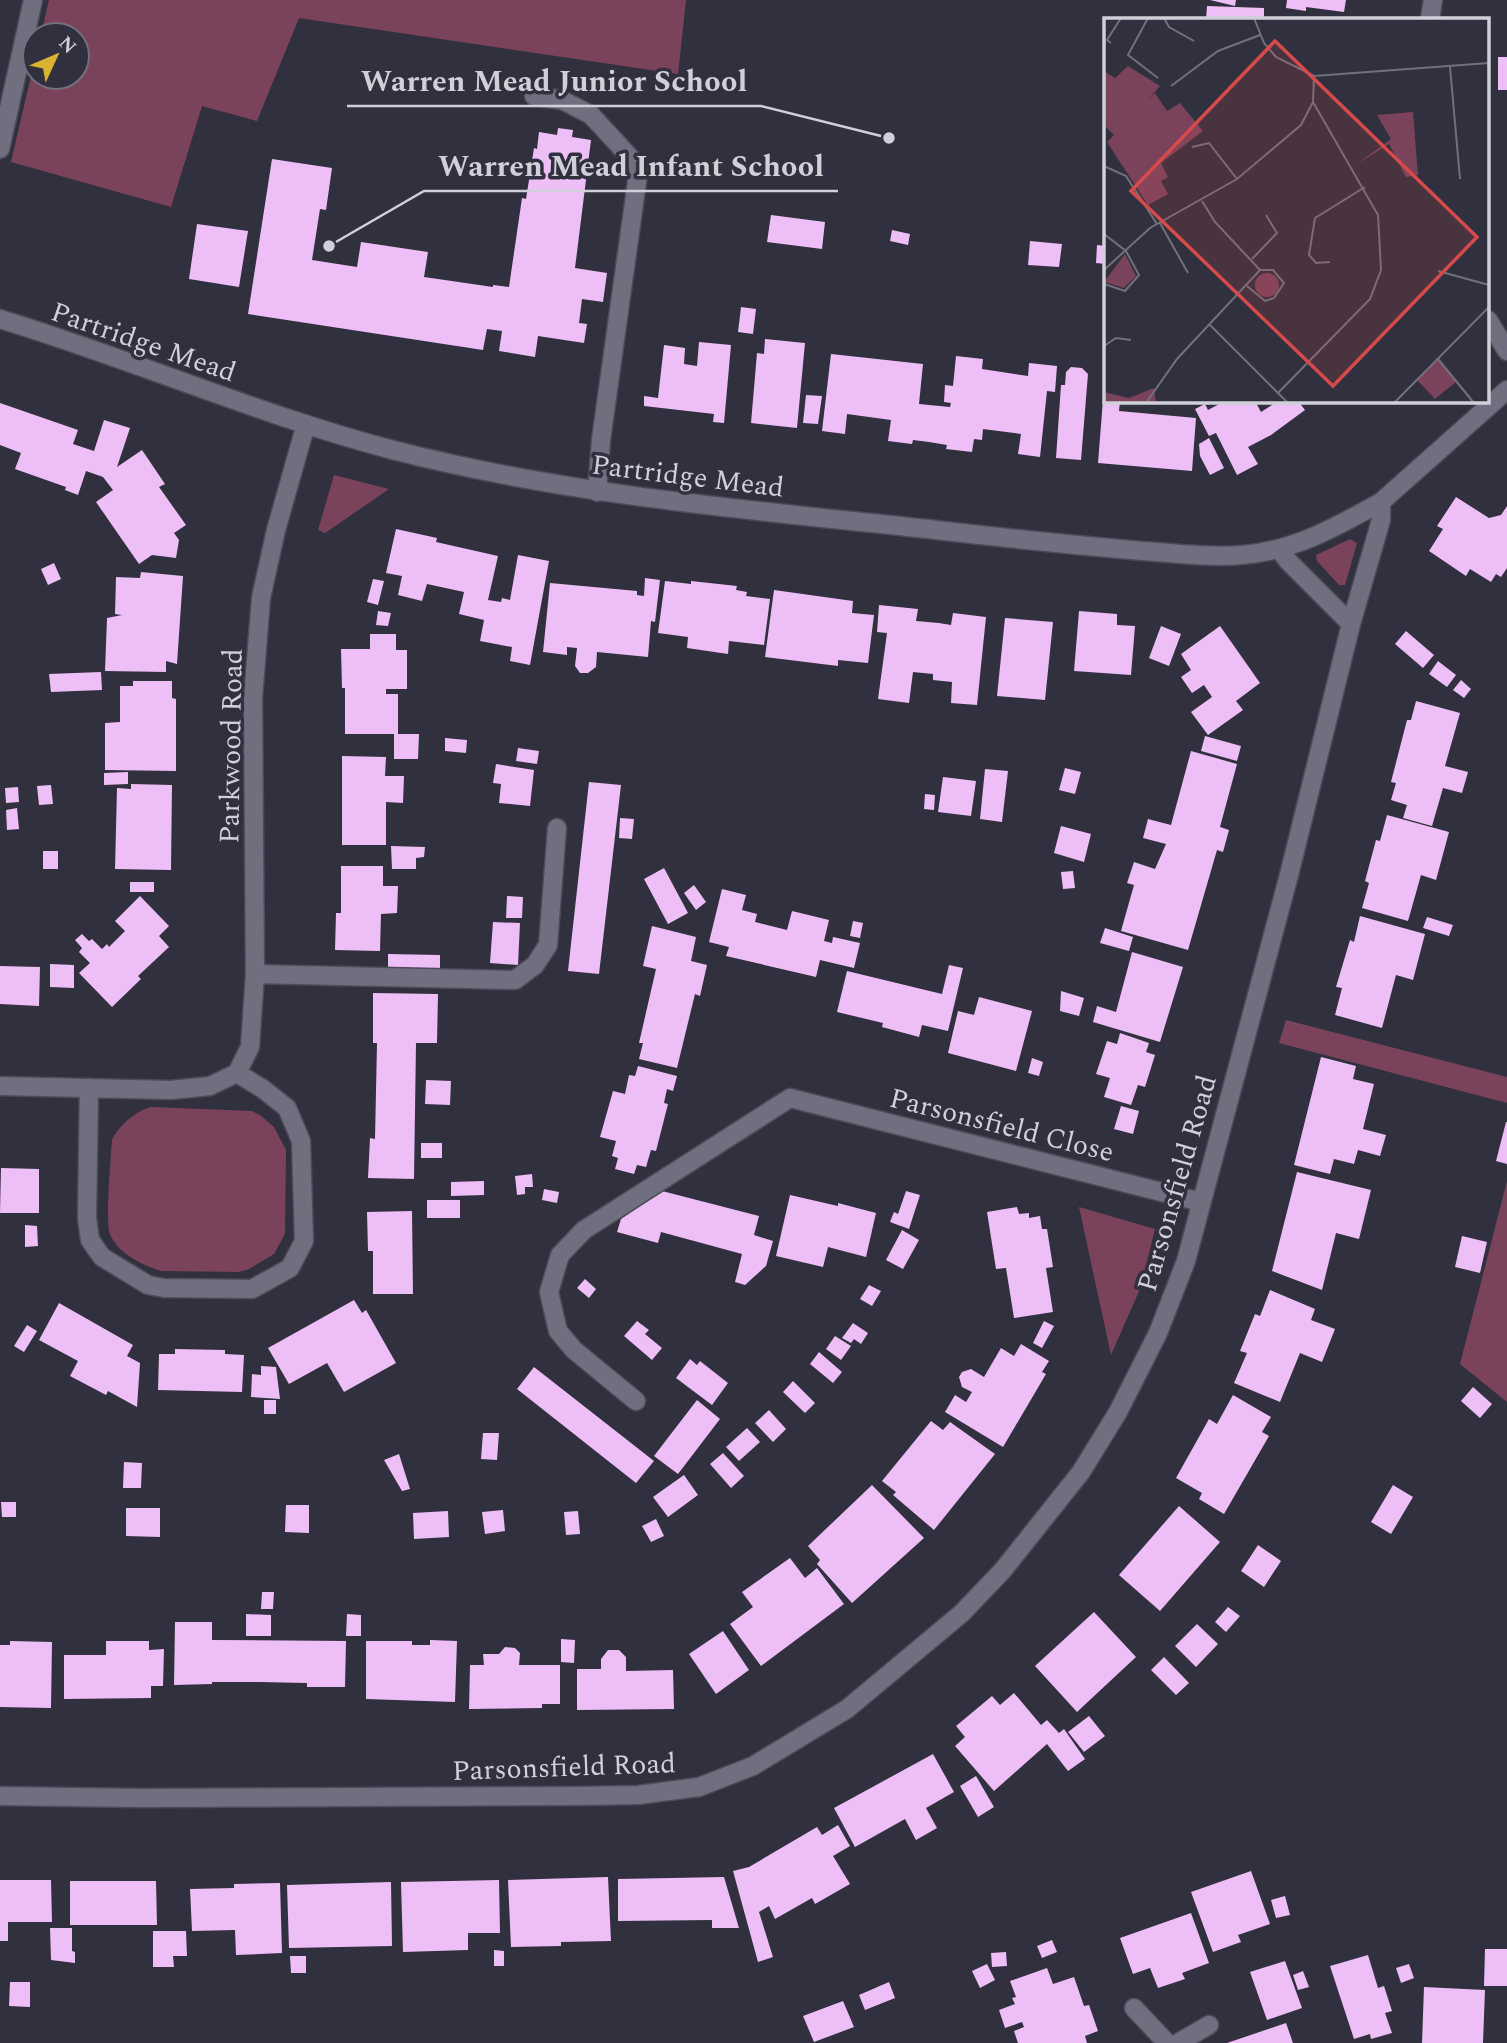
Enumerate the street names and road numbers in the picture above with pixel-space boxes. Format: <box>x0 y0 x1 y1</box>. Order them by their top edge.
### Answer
street label: Partridge Mead <box>45 291 242 394</box>
street label: Partridge Mead <box>589 443 786 510</box>
street label: Parkwood Road <box>208 648 255 844</box>
street label: Parsonsfield Road <box>1126 1070 1229 1297</box>
street label: Parsonsfield Close <box>885 1077 1118 1174</box>
street label: Parsonsfield Road <box>452 1742 677 1793</box>

